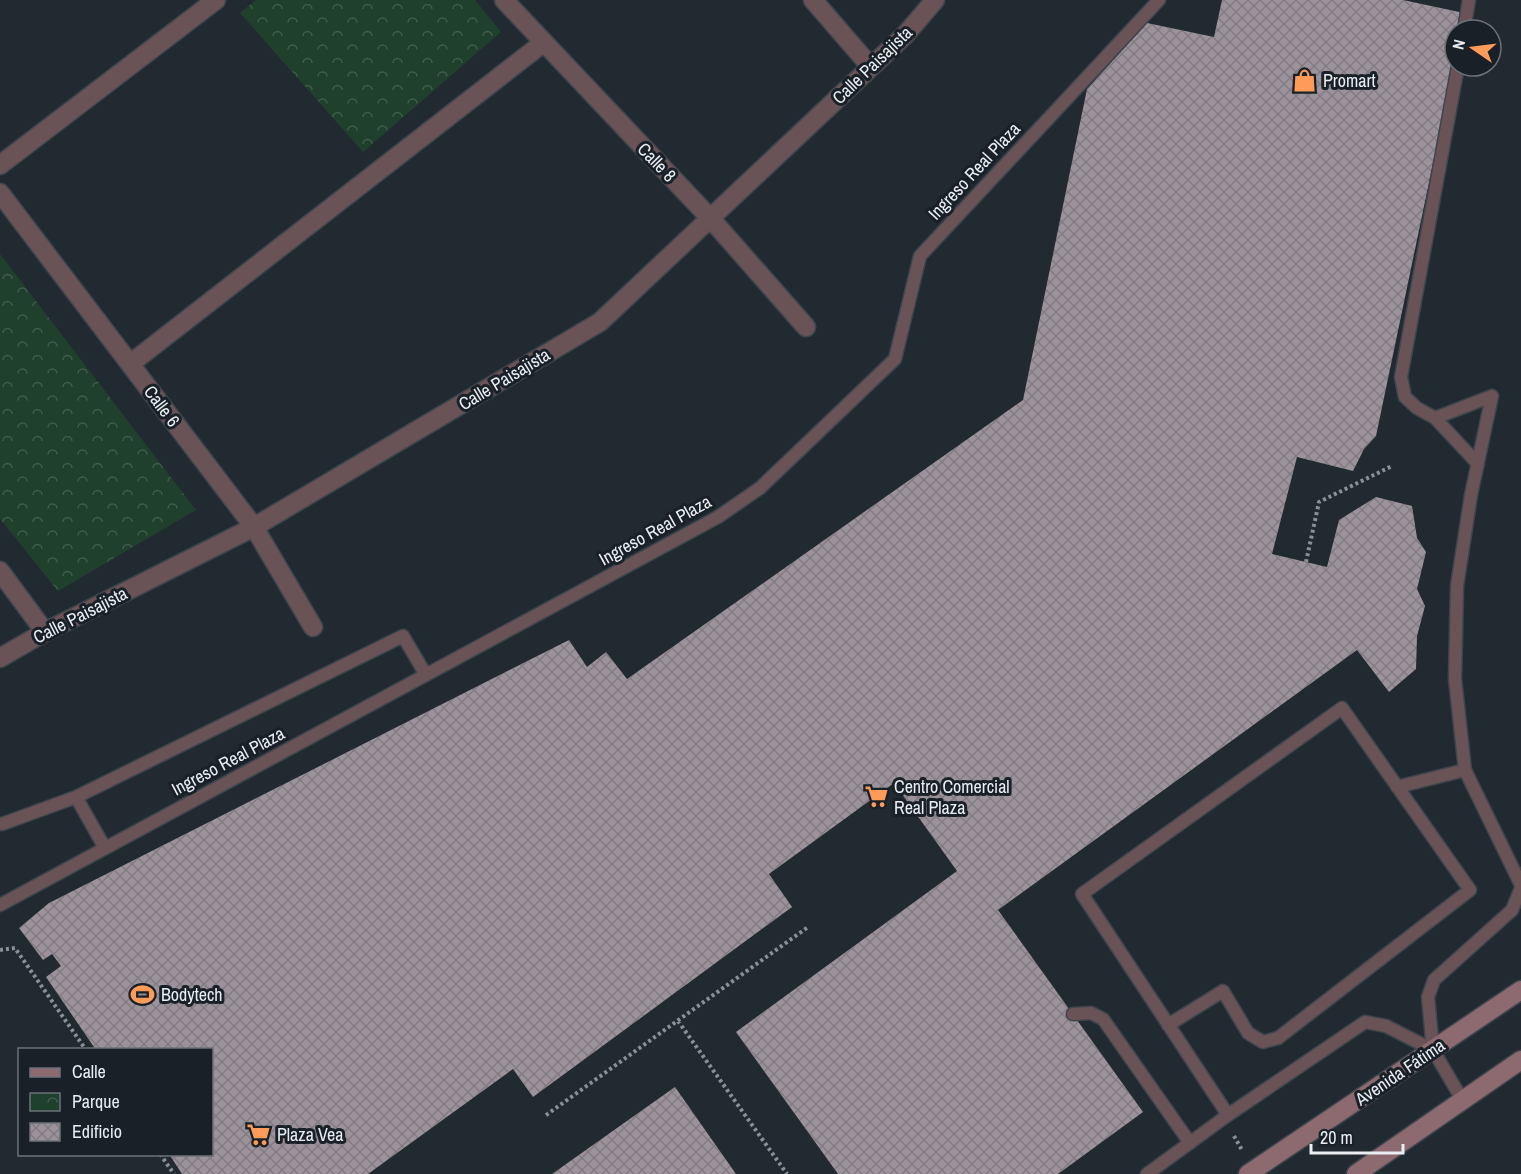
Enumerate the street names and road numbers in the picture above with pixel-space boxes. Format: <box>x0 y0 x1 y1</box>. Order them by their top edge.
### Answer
street label: Calle Paisajista <box>826 20 918 110</box>
street label: Ingreso Real Plaza <box>922 117 1026 225</box>
street label: Calle 8 <box>632 137 682 187</box>
street label: Calle Paisajista <box>454 342 554 416</box>
street label: Calle 6 <box>138 380 186 432</box>
street label: Ingreso Real Plaza <box>594 489 716 571</box>
street label: Calle Paisajista <box>29 581 131 649</box>
street label: Ingreso Real Plaza <box>167 721 289 801</box>
street label: Avenida Fátima <box>1349 1033 1450 1112</box>

